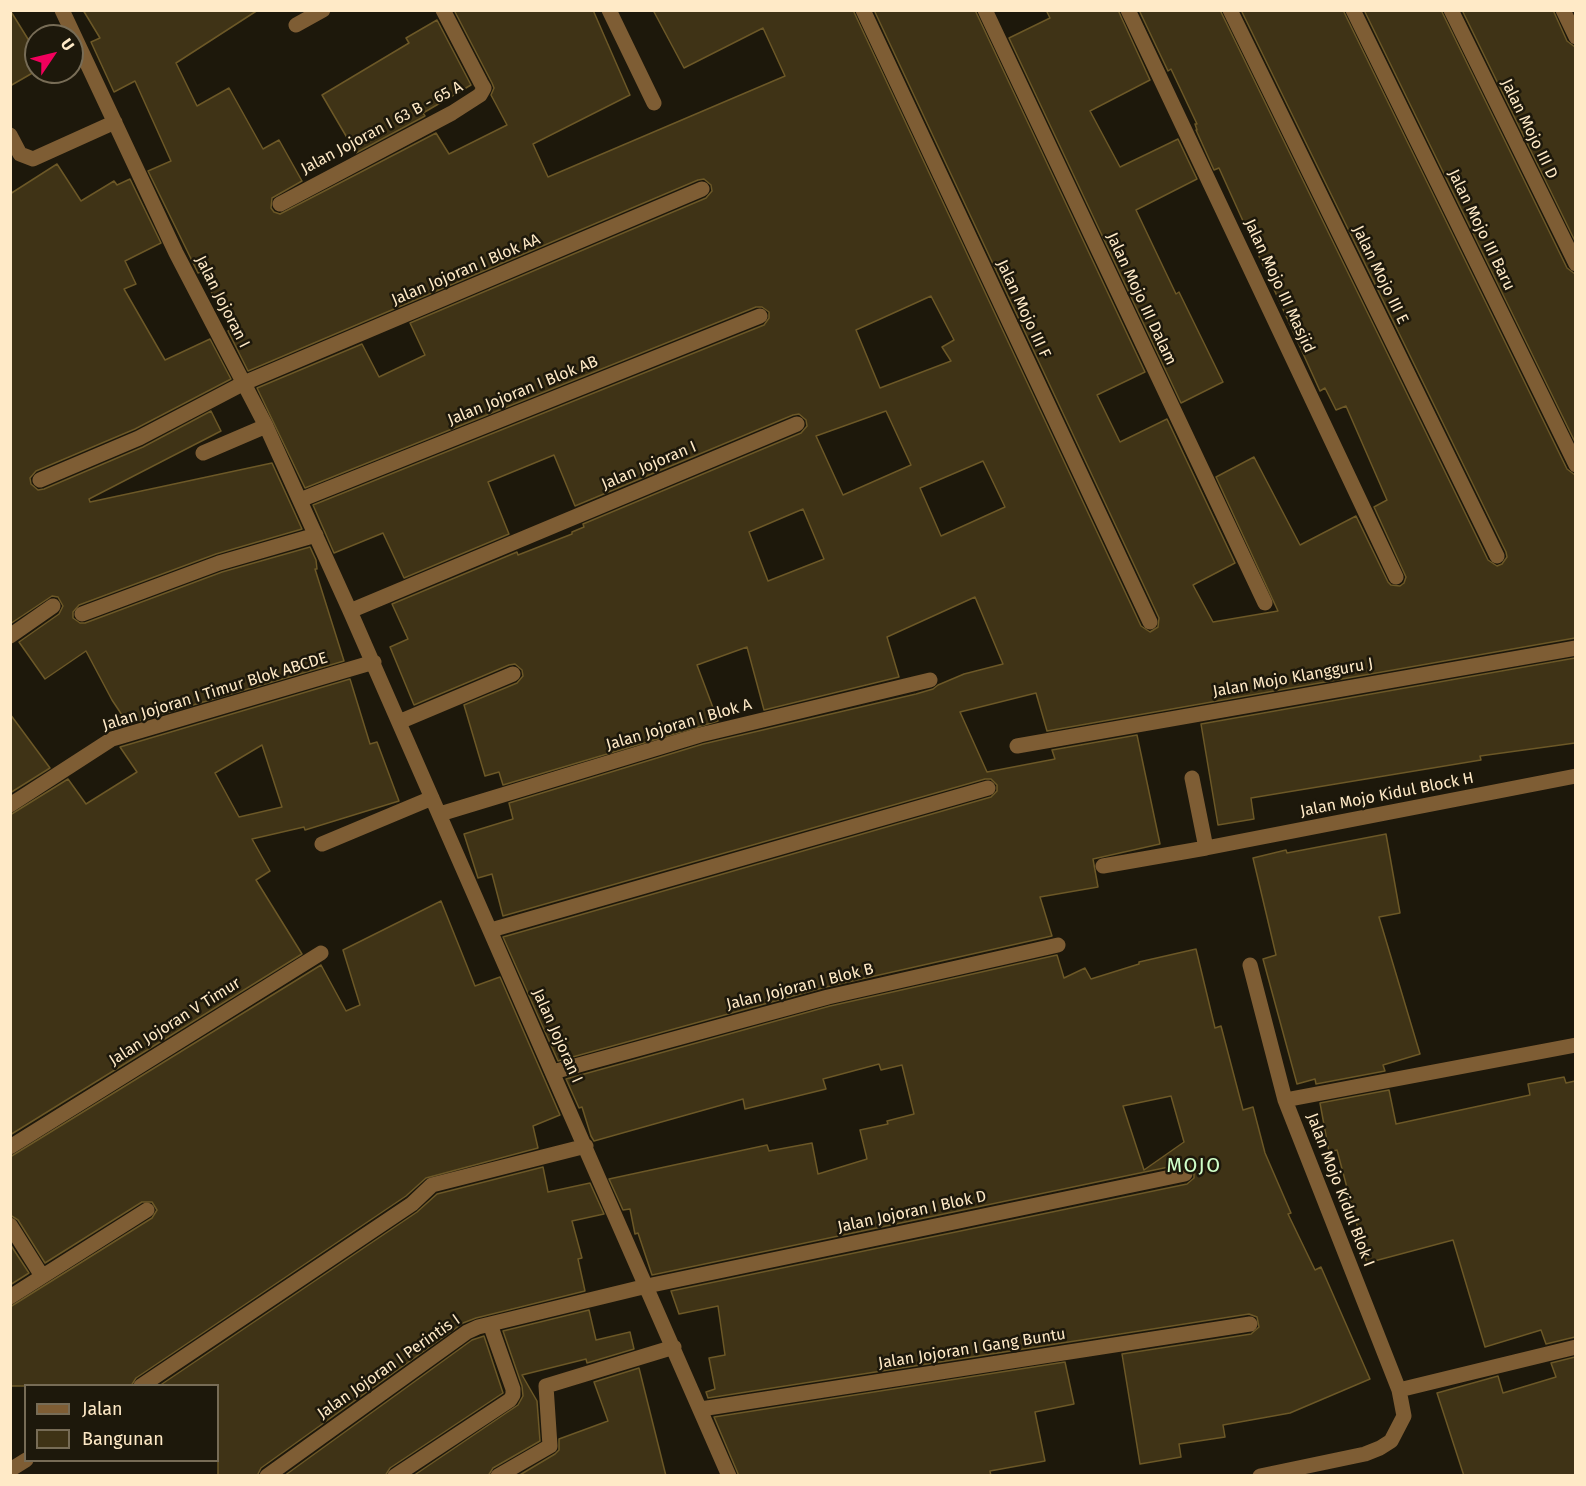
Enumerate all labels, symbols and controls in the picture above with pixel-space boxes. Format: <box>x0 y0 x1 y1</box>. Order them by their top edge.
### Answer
north arrow <box>24 24 84 84</box>
text: U <box>57 35 78 54</box>
street label: Jalan Mojo III D <box>1496 76 1562 182</box>
street label: Jalan Jojoran I 63 B - 65 A <box>298 77 466 179</box>
street label: Jalan Mojo III Baru <box>1443 166 1519 294</box>
street label: Jalan Mojo III Masjid <box>1240 216 1318 356</box>
street label: Jalan Mojo III E <box>1348 223 1412 327</box>
street label: Jalan Jojoran I Blok AA <box>389 230 543 310</box>
street label: Jalan Mojo III Dalam <box>1102 230 1180 368</box>
street label: Jalan Jojoran I <box>191 253 253 351</box>
street label: Jalan Mojo III F <box>992 257 1054 361</box>
street label: Jalan Jojoran I Blok AB <box>445 352 601 430</box>
street label: Jalan Jojoran I <box>599 437 699 495</box>
street label: Jalan Jojoran I Timur Blok ABCDE <box>100 649 330 735</box>
street label: Jalan Mojo Klangguru J <box>1211 654 1375 702</box>
street label: Jalan Jojoran I Blok A <box>604 695 754 755</box>
street label: Jalan Mojo Kidul Block H <box>1298 769 1476 821</box>
street label: Jalan Jojoran I Blok B <box>724 959 876 1015</box>
street label: Jalan Jojoran V Timur <box>106 974 244 1070</box>
street label: Jalan Jojoran I <box>528 986 586 1086</box>
street label: Jalan Mojo Kidul Blok I <box>1302 1111 1378 1269</box>
district label: MOJO <box>1167 1154 1221 1178</box>
street label: Jalan Jojoran I Blok D <box>836 1187 988 1237</box>
street label: Jalan Jojoran I Perintis I <box>314 1310 464 1424</box>
street label: Jalan Jojoran I Gang Buntu <box>877 1325 1067 1373</box>
legend <box>24 1384 219 1462</box>
text: Jalan <box>82 1398 123 1420</box>
text: Bangunan <box>82 1428 164 1450</box>

